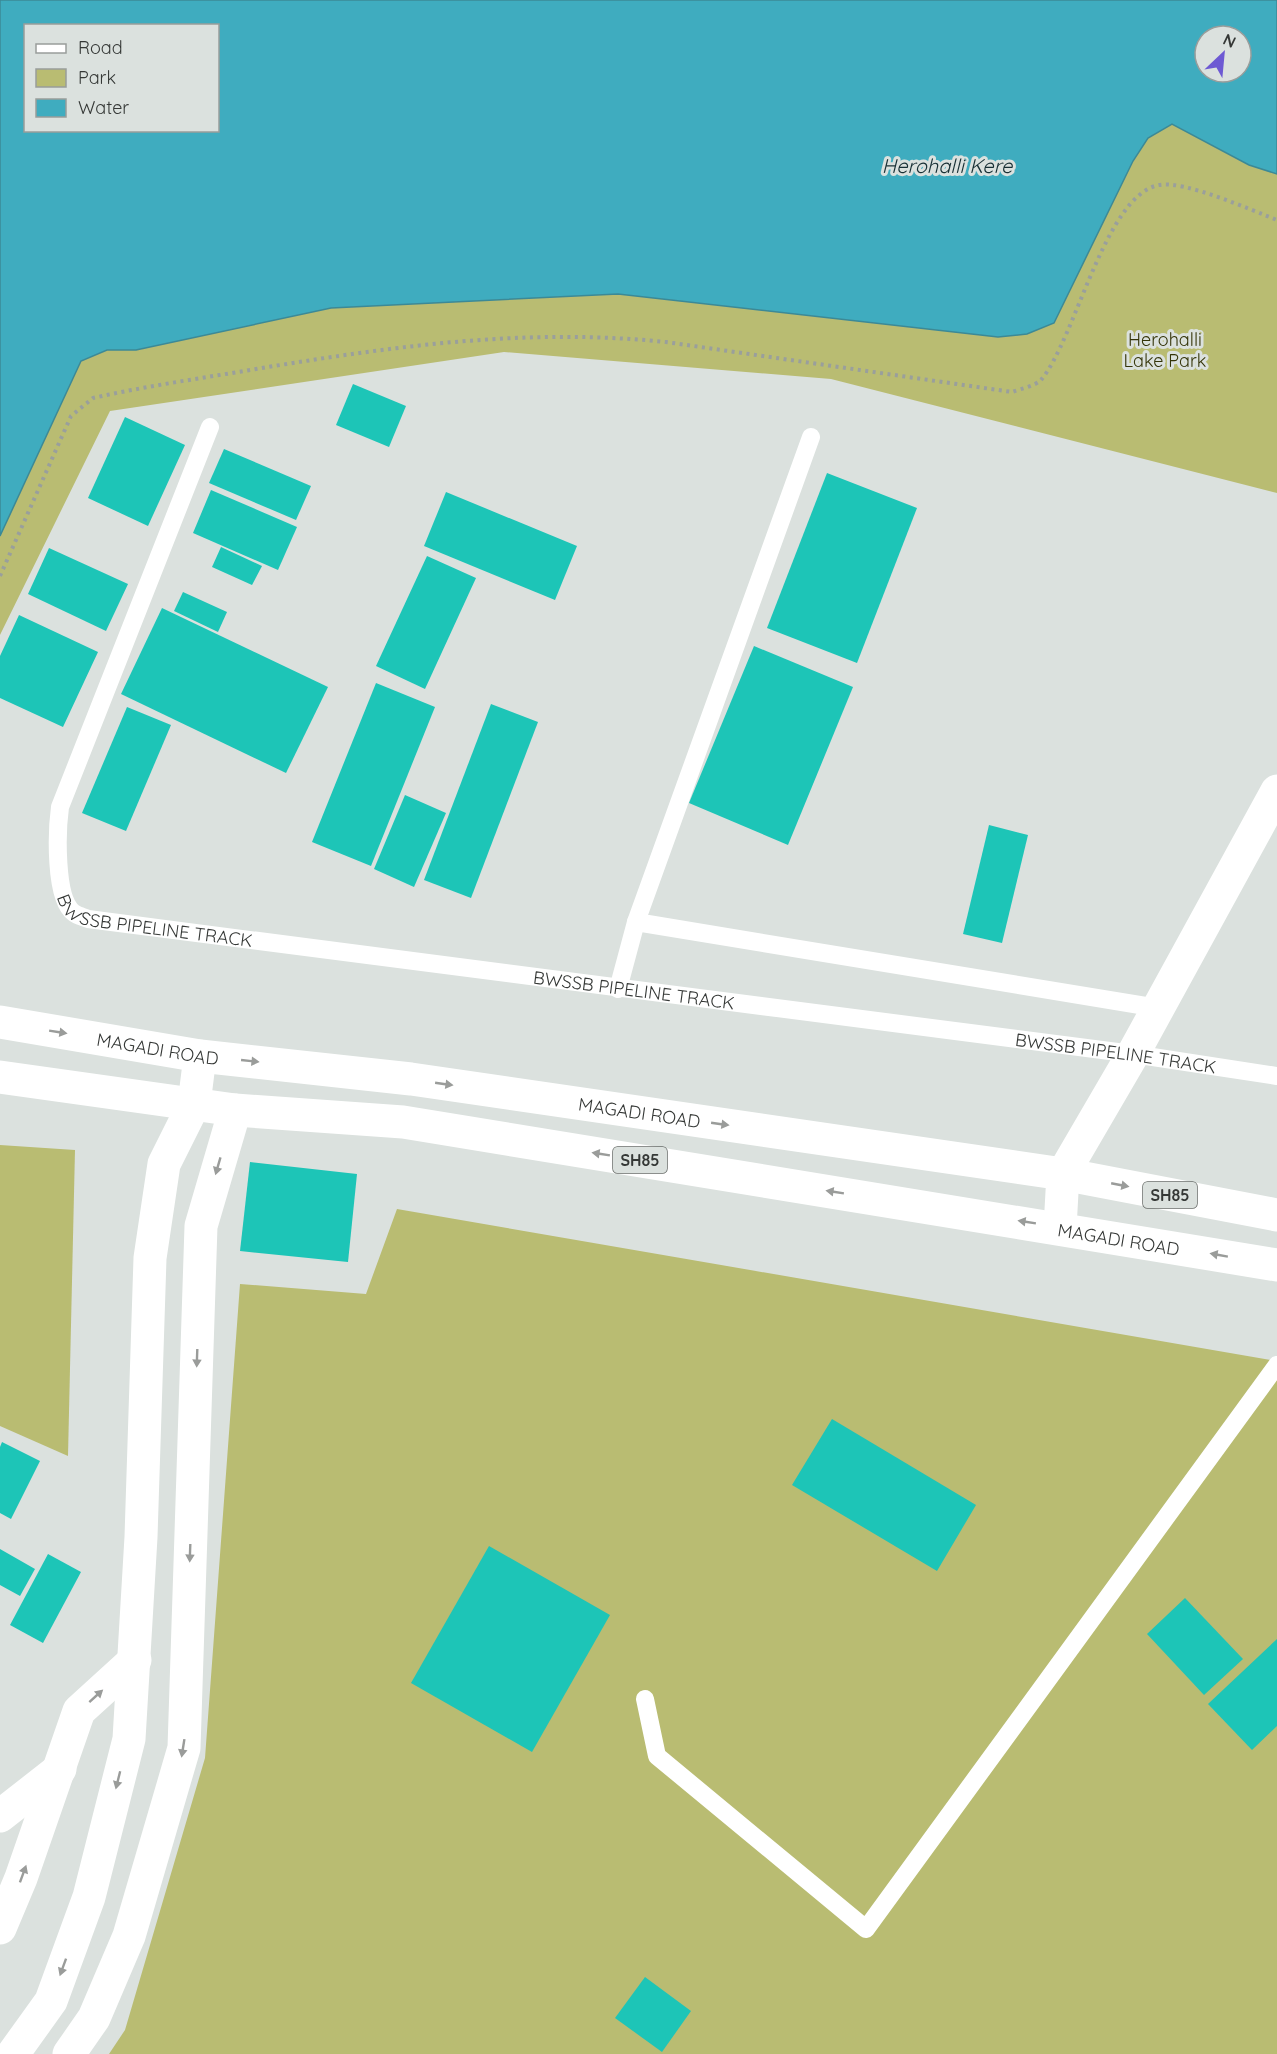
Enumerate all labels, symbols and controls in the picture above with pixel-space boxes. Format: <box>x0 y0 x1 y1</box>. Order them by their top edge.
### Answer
legend <box>24 24 219 132</box>
north arrow <box>1193 24 1253 84</box>
text: N <box>1220 29 1239 52</box>
text: Road <box>78 36 123 59</box>
text: Park <box>78 66 116 89</box>
text: Water <box>78 96 129 119</box>
water label: Herohalli Kere <box>882 153 1013 178</box>
park label: Herohalli Lake Park <box>1124 328 1206 372</box>
street label: BWSSB PIPELINE TRACK <box>52 890 254 952</box>
street label: BWSSB PIPELINE TRACK <box>532 965 736 1014</box>
street label: MAGADI ROAD <box>95 1027 220 1069</box>
street label: BWSSB PIPELINE TRACK <box>1014 1027 1218 1078</box>
one-way arrow <box>48 1028 67 1037</box>
one-way arrow <box>241 1056 260 1066</box>
one-way arrow <box>435 1080 454 1089</box>
street label: MAGADI ROAD <box>577 1092 702 1133</box>
one-way arrow <box>711 1120 730 1129</box>
road number: SH85 <box>613 1147 667 1173</box>
one-way arrow <box>591 1149 610 1158</box>
one-way arrow <box>213 1157 222 1175</box>
one-way arrow <box>1111 1181 1130 1190</box>
road number: SH85 <box>1143 1182 1197 1208</box>
one-way arrow <box>825 1187 844 1196</box>
one-way arrow <box>1017 1218 1036 1227</box>
street label: MAGADI ROAD <box>1056 1218 1181 1260</box>
one-way arrow <box>1210 1250 1229 1259</box>
one-way arrow <box>192 1349 201 1368</box>
one-way arrow <box>186 1543 195 1562</box>
one-way arrow <box>88 1690 103 1703</box>
one-way arrow <box>178 1738 187 1757</box>
one-way arrow <box>113 1771 123 1790</box>
one-way arrow <box>18 1865 28 1883</box>
one-way arrow <box>58 1958 68 1976</box>

